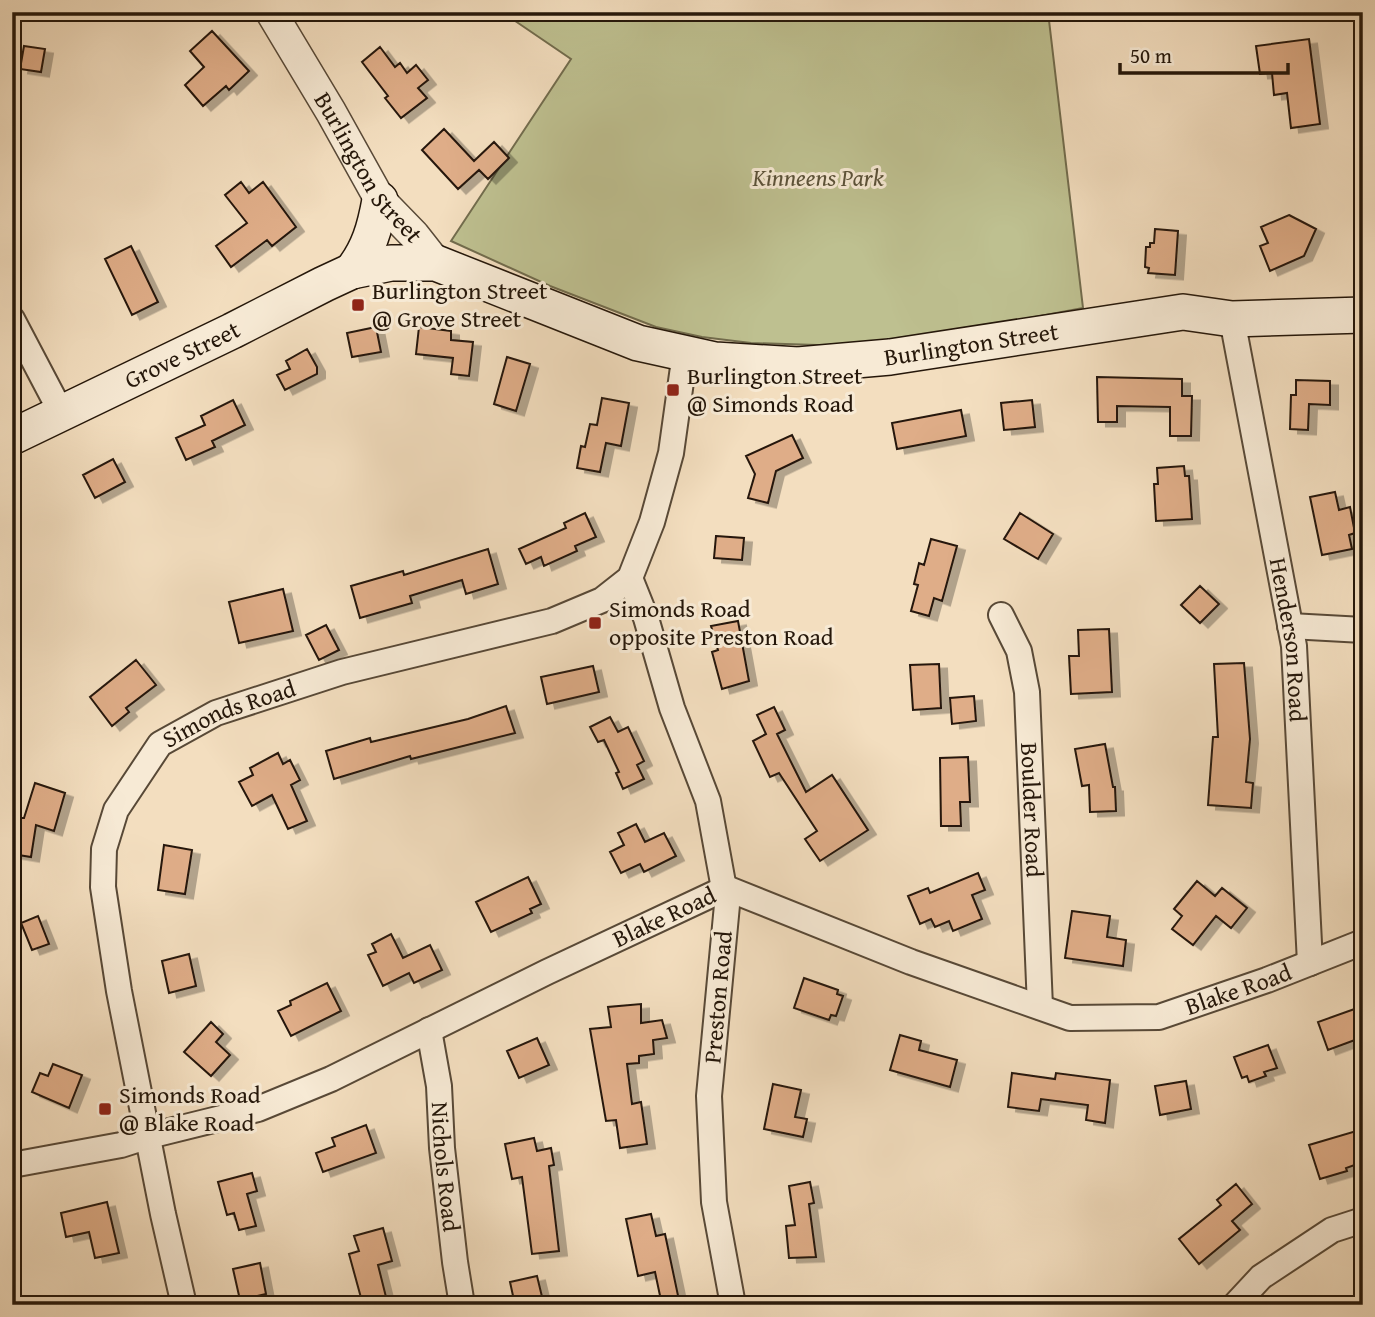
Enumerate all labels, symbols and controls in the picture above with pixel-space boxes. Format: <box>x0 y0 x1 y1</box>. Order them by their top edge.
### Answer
scale bar <box>1120 32 1288 76</box>
text: 50 m <box>1130 40 1172 71</box>
street label: Burlington Street <box>306 85 432 250</box>
park label: Kinneens Park <box>751 160 884 195</box>
place label: Burlington Street @ Grove Street <box>372 273 548 336</box>
marker: Burlington Street @ Grove Street <box>350 297 366 313</box>
street label: Grove Street <box>119 312 246 397</box>
street label: Burlington Street <box>882 313 1061 375</box>
place label: Burlington Street @ Simonds Road <box>687 358 863 421</box>
marker: Burlington Street @ Simonds Road <box>665 382 681 398</box>
street label: Henderson Road <box>1261 555 1316 723</box>
place label: Simonds Road opposite Preston Road <box>609 591 834 654</box>
marker: Simonds Road opposite Preston Road <box>587 615 603 631</box>
street label: Simonds Road <box>156 670 300 756</box>
street label: Boulder Road <box>1012 742 1053 878</box>
street label: Blake Road <box>607 877 722 956</box>
street label: Preston Road <box>694 929 741 1065</box>
street label: Blake Road <box>1180 954 1297 1024</box>
place label: Simonds Road @ Blake Road <box>119 1077 261 1140</box>
marker: Simonds Road @ Blake Road <box>97 1101 113 1117</box>
street label: Nichols Road <box>423 1101 469 1234</box>

